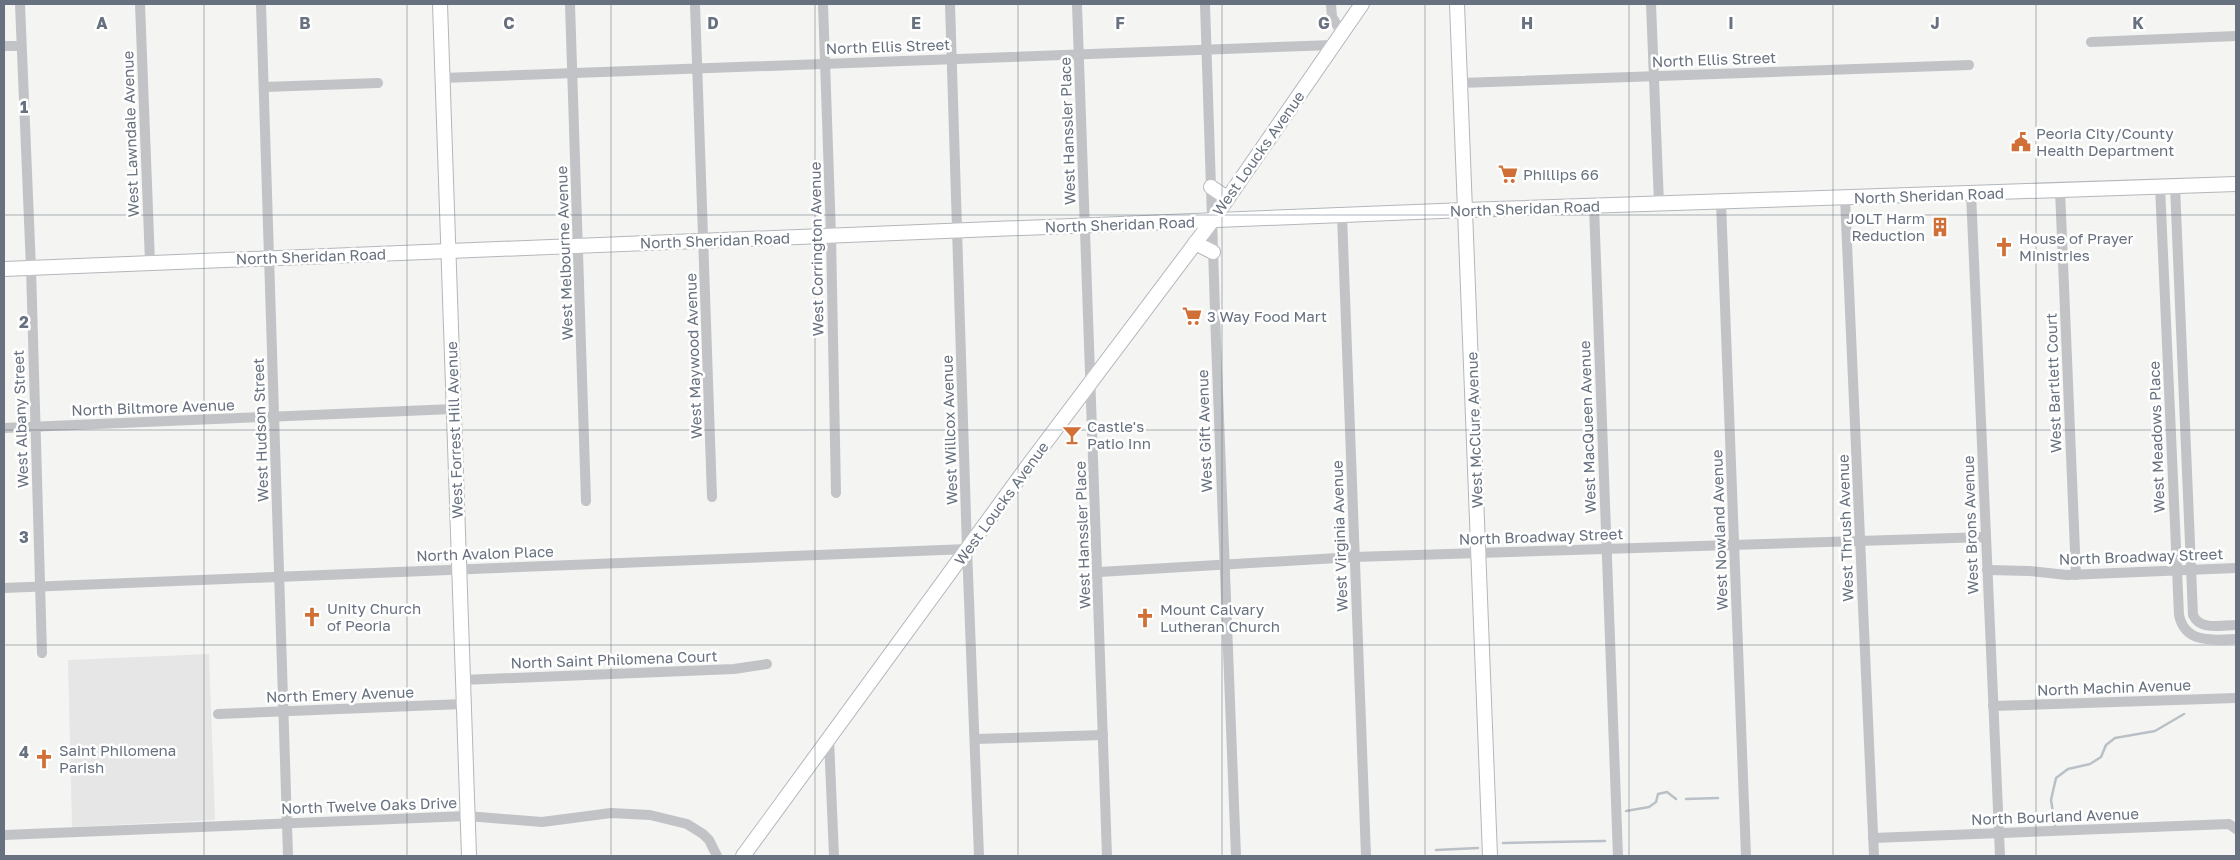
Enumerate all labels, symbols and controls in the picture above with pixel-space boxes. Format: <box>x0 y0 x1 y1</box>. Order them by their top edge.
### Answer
text: A <box>96 13 108 33</box>
text: B <box>299 13 311 33</box>
text: C <box>503 13 515 33</box>
text: D <box>707 13 719 33</box>
text: E <box>911 13 921 33</box>
text: F <box>1115 13 1125 33</box>
text: G <box>1318 13 1330 33</box>
text: H <box>1521 13 1533 33</box>
text: I <box>1728 13 1734 33</box>
text: J <box>1930 13 1940 33</box>
text: K <box>2132 13 2144 33</box>
street label: North Ellis Street <box>826 35 950 57</box>
street label: North Ellis Street <box>1652 48 1776 70</box>
street label: West Lawndale Avenue <box>118 50 142 217</box>
street label: West Hanssler Place <box>1055 56 1079 205</box>
street label: West Loucks Avenue <box>1208 87 1308 219</box>
text: 1 <box>20 97 28 117</box>
place label: Peoria City/County Health Department <box>2036 124 2174 159</box>
public building icon: Peoria City/County Health Department <box>2010 131 2032 153</box>
street label: West Corrington Avenue <box>805 161 827 336</box>
supermarket icon: Phillips 66 <box>1497 163 1519 185</box>
street label: West Melbourne Avenue <box>552 165 576 340</box>
place label: Phillips 66 <box>1523 165 1599 183</box>
street label: North Sheridan Road <box>1854 183 2004 207</box>
street label: North Sheridan Road <box>1450 196 1600 220</box>
place label: JOLT Harm Reduction <box>1846 209 1925 244</box>
street label: North Sheridan Road <box>1045 212 1195 236</box>
building icon: JOLT Harm Reduction <box>1929 216 1951 238</box>
street label: North Sheridan Road <box>640 228 790 252</box>
place label: House of Prayer Ministries <box>2019 229 2133 264</box>
church icon: House of Prayer Ministries <box>1993 236 2015 258</box>
street label: North Sheridan Road <box>236 244 386 268</box>
street label: West Maywood Avenue <box>681 272 705 439</box>
supermarket icon: 3 Way Food Mart <box>1181 305 1203 327</box>
place label: 3 Way Food Mart <box>1207 307 1327 325</box>
text: 2 <box>19 312 29 332</box>
street label: West Bartlett Court <box>2042 313 2064 453</box>
street label: West MacQueen Avenue <box>1575 340 1599 514</box>
street label: West Forrest Hill Avenue <box>442 341 466 519</box>
street label: West Albany Street <box>9 350 31 488</box>
street label: West McClure Avenue <box>1462 351 1486 508</box>
street label: West Willcox Avenue <box>937 354 961 505</box>
street label: West Hudson Street <box>248 358 272 502</box>
street label: West Meadows Place <box>2144 360 2168 513</box>
street label: West Gift Avenue <box>1193 369 1215 493</box>
street label: North Biltmore Avenue <box>71 395 235 419</box>
place label: Castle's Patio Inn <box>1087 417 1151 452</box>
bar icon: Castle's Patio Inn <box>1061 424 1083 446</box>
street label: West Loucks Avenue <box>950 438 1052 568</box>
street label: West Nowland Avenue <box>1707 449 1731 611</box>
street label: West Thrush Avenue <box>1833 454 1857 602</box>
street label: West Brons Avenue <box>1959 455 1981 595</box>
street label: West Hanssler Place <box>1070 460 1094 609</box>
street label: West Virginia Avenue <box>1327 460 1351 612</box>
street label: North Broadway Street <box>1458 524 1624 548</box>
text: 3 <box>19 527 29 547</box>
street label: North Avalon Place <box>416 542 554 564</box>
street label: North Broadway Street <box>2058 544 2224 568</box>
place label: Unity Church of Peoria <box>327 599 421 634</box>
place label: Mount Calvary Lutheran Church <box>1160 600 1280 635</box>
church icon: Unity Church of Peoria <box>301 606 323 628</box>
church icon: Mount Calvary Lutheran Church <box>1134 607 1156 629</box>
street label: North Saint Philomena Court <box>510 646 718 672</box>
street label: North Machin Avenue <box>2037 675 2192 699</box>
street label: North Emery Avenue <box>266 682 415 706</box>
place label: Saint Philomena Parish <box>59 741 176 776</box>
text: 4 <box>19 742 29 762</box>
church icon: Saint Philomena Parish <box>33 748 55 770</box>
street label: North Twelve Oaks Drive <box>281 793 458 817</box>
street label: North Bourland Avenue <box>1971 804 2140 828</box>

